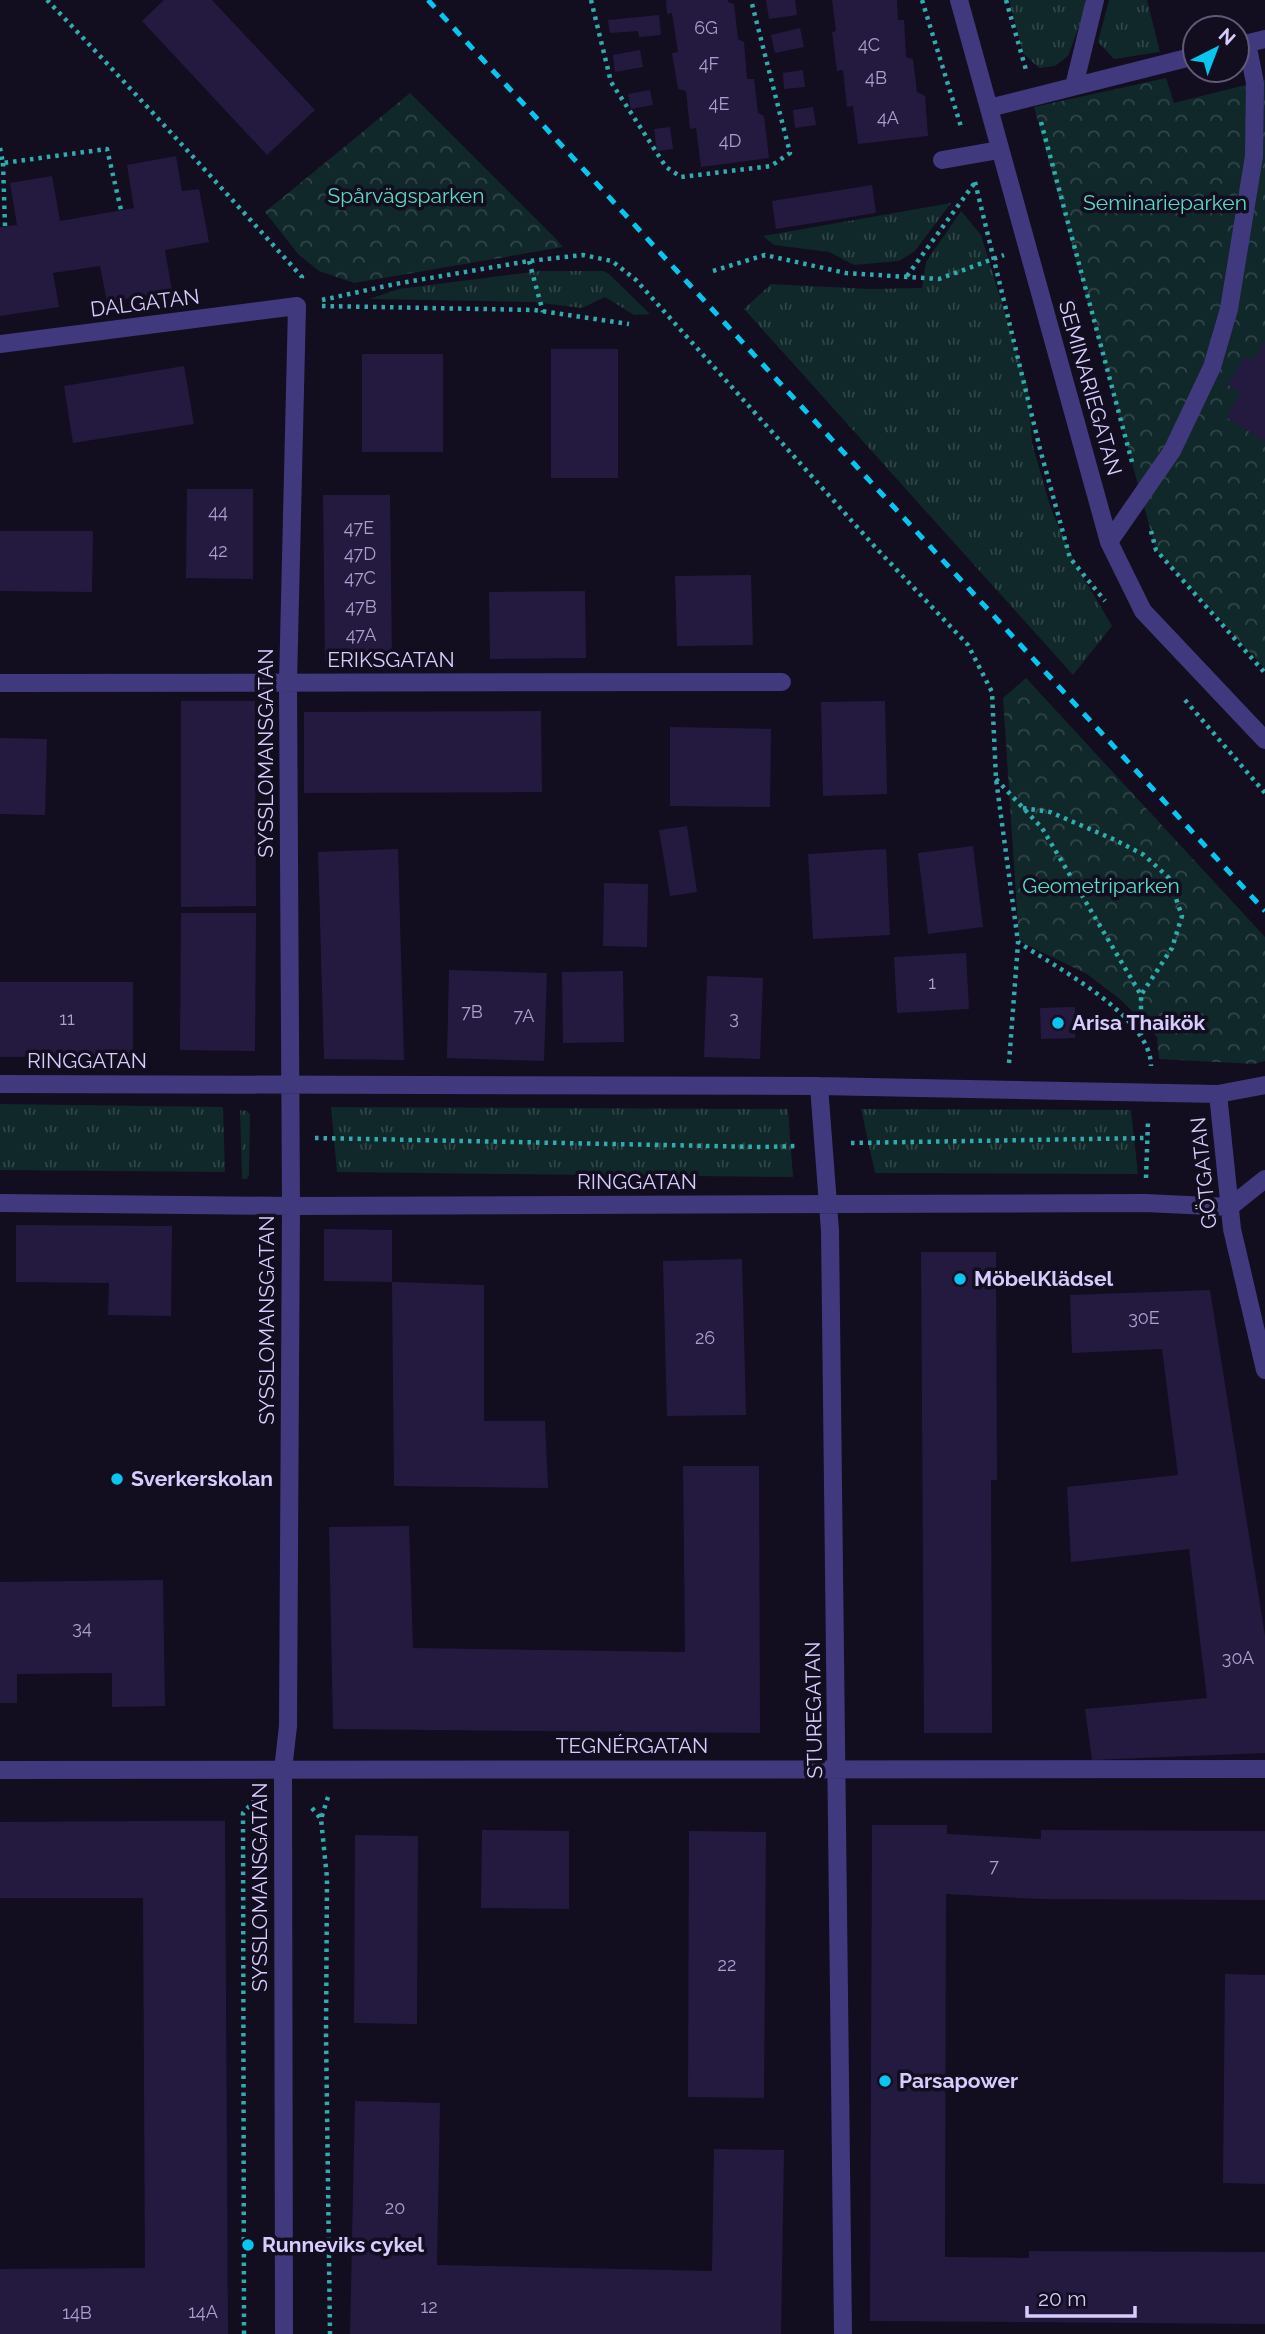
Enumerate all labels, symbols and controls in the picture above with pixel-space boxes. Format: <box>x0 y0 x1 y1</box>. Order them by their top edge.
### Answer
north arrow <box>1181 14 1251 84</box>
house number: 6G <box>694 17 718 38</box>
text: N <box>1215 23 1240 49</box>
house number: 4C <box>858 34 880 55</box>
house number: 4F <box>699 53 719 74</box>
house number: 4B <box>865 67 887 88</box>
house number: 4E <box>709 93 729 114</box>
house number: 4A <box>877 107 899 128</box>
house number: 4D <box>719 130 741 151</box>
park label: Spårvägsparken <box>328 183 484 208</box>
park label: Seminarieparken <box>1083 190 1247 215</box>
street label: DALGATAN <box>89 283 201 322</box>
street label: SEMINARIEGATAN <box>1054 298 1127 478</box>
house number: 44 <box>208 501 228 522</box>
house number: 47E <box>344 517 374 538</box>
house number: 42 <box>208 540 228 561</box>
house number: 47D <box>344 543 376 564</box>
house number: 47C <box>344 567 376 588</box>
house number: 47B <box>345 596 377 617</box>
house number: 47A <box>346 624 376 645</box>
street label: ERIKSGATAN <box>327 647 455 672</box>
street label: SYSSLOMANSGATAN <box>253 648 278 858</box>
park label: Geometriparken <box>1022 873 1180 898</box>
house number: 1 <box>928 972 936 993</box>
house number: 7B <box>461 1001 483 1022</box>
house number: 7A <box>514 1005 535 1026</box>
house number: 3 <box>729 1007 739 1028</box>
house number: 11 <box>59 1008 75 1029</box>
place label: Arisa Thaikök <box>1072 1010 1205 1035</box>
marker: Arisa Thaikök <box>1050 1015 1066 1031</box>
street label: RINGGATAN <box>27 1048 147 1073</box>
street label: GÖTGATAN <box>1185 1116 1222 1230</box>
street label: RINGGATAN <box>577 1169 697 1194</box>
street label: SYSSLOMANSGATAN <box>254 1215 279 1425</box>
place label: MöbelKlädsel <box>974 1266 1114 1291</box>
marker: MöbelKlädsel <box>952 1271 968 1287</box>
house number: 30E <box>1128 1307 1160 1328</box>
house number: 26 <box>695 1327 715 1348</box>
place label: Sverkerskolan <box>131 1466 273 1491</box>
marker: Sverkerskolan <box>109 1471 125 1487</box>
house number: 34 <box>72 1617 92 1638</box>
street label: STUREGATAN <box>800 1641 827 1779</box>
house number: 30A <box>1222 1647 1254 1668</box>
street label: TEGNÉRGATAN <box>556 1733 708 1758</box>
street label: SYSSLOMANSGATAN <box>247 1782 272 1992</box>
house number: 7 <box>989 1855 999 1876</box>
house number: 22 <box>718 1954 736 1975</box>
place label: Parsapower <box>899 2068 1018 2093</box>
marker: Parsapower <box>877 2073 893 2089</box>
house number: 20 <box>385 2197 405 2218</box>
place label: Runneviks cykel <box>262 2232 424 2257</box>
marker: Runneviks cykel <box>240 2237 256 2253</box>
scale bar <box>1027 2274 1136 2318</box>
text: 20 m <box>1038 2286 1086 2311</box>
house number: 12 <box>420 2296 438 2317</box>
house number: 14A <box>188 2301 218 2322</box>
house number: 14B <box>62 2302 92 2323</box>

